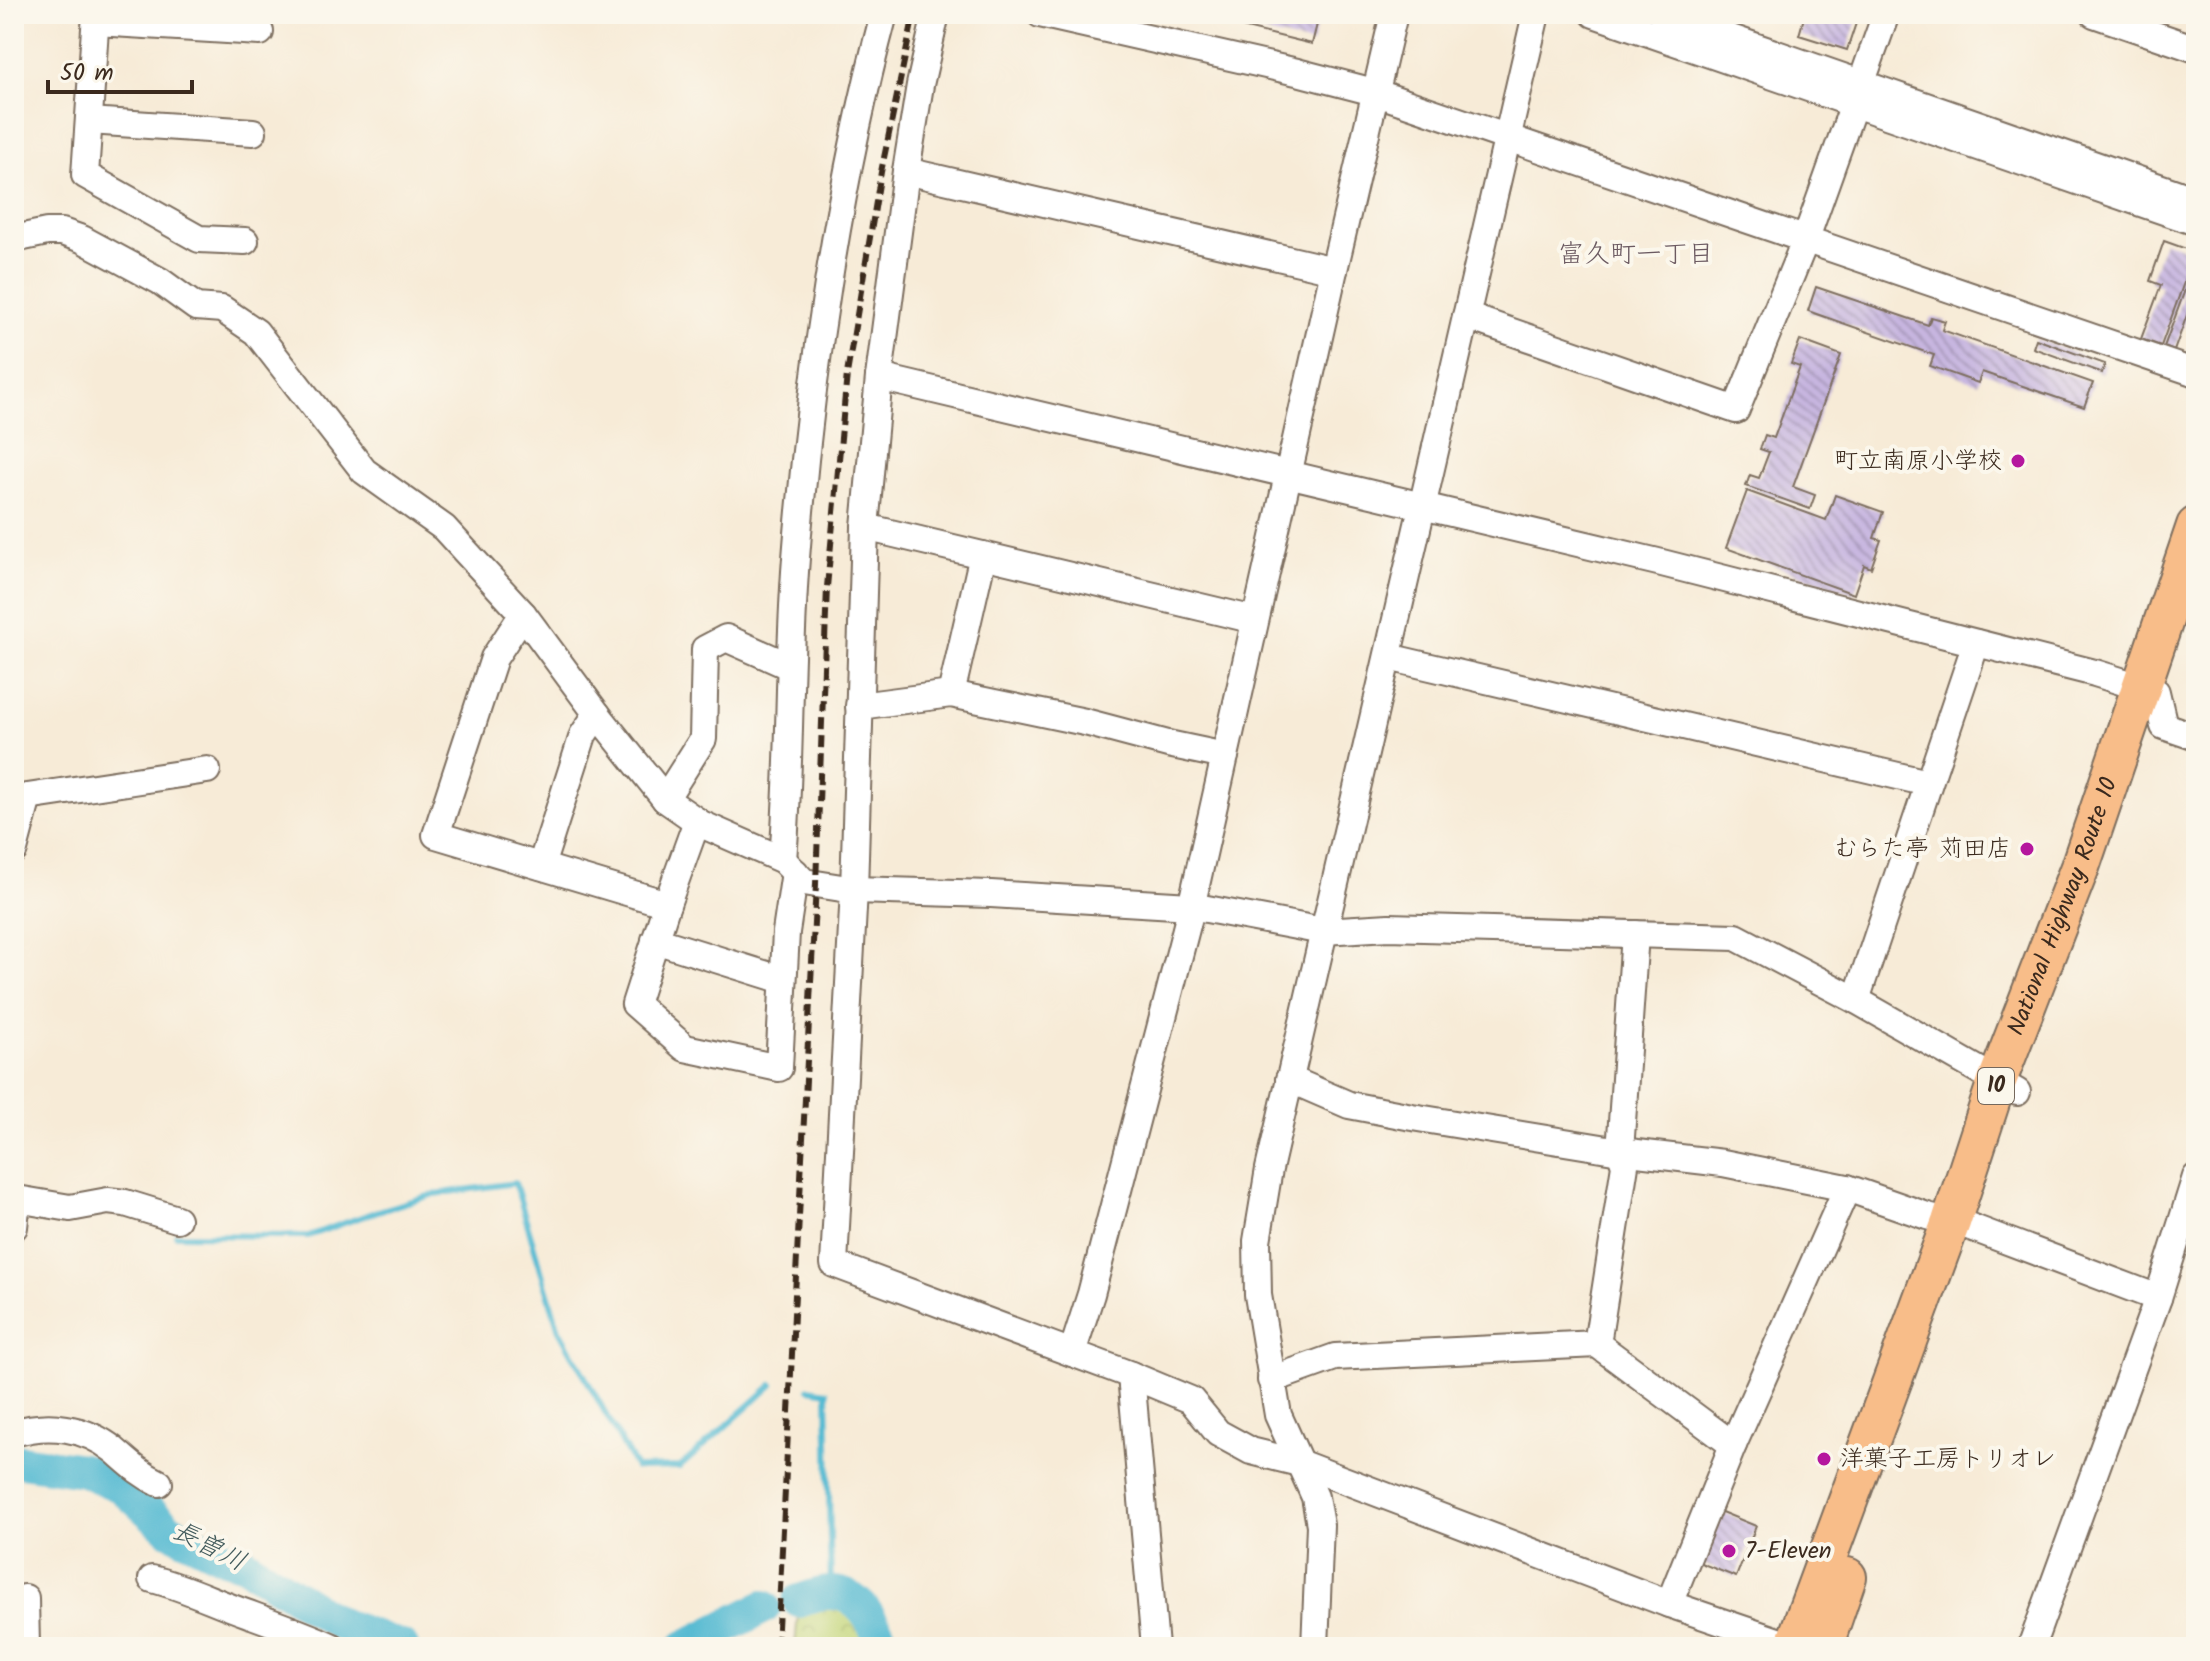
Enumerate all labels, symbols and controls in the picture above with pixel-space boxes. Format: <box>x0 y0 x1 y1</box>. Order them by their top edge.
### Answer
scale bar <box>48 44 192 94</box>
text: 50 m <box>60 54 114 93</box>
district label: 富久町一丁目 <box>1558 234 1714 276</box>
place label: 町立南原小学校 <box>1834 442 2002 481</box>
marker: 町立南原小学校 <box>2009 452 2027 470</box>
street label: National Highway Route 10 <box>1997 772 2129 1041</box>
place label: むらた亭 苅田店 <box>1833 830 2011 869</box>
marker: むらた亭 苅田店 <box>2018 840 2036 858</box>
road number: 10 <box>1978 1068 2014 1104</box>
place label: 洋菓子工房トリオレ <box>1840 1440 2056 1479</box>
marker: 洋菓子工房トリオレ <box>1815 1450 1833 1468</box>
water label: 長曽川 <box>165 1511 253 1583</box>
place label: 7-Eleven <box>1745 1532 1832 1571</box>
marker: 7-Eleven <box>1720 1542 1738 1560</box>

